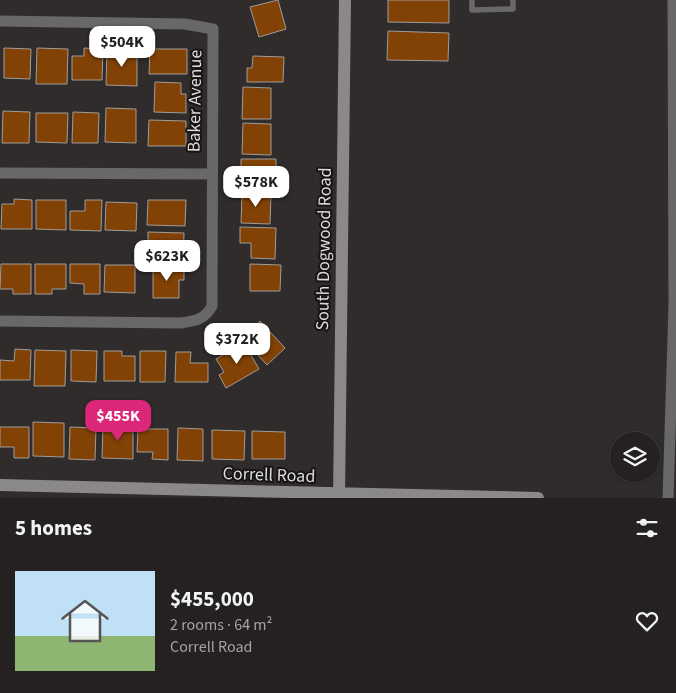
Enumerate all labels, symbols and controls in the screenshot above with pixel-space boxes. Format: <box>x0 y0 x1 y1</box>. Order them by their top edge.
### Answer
pin: $504K <box>87 26 157 68</box>
text: $504K <box>100 31 144 53</box>
street label: Baker Avenue <box>182 49 208 152</box>
pin: $578K <box>221 166 291 208</box>
street label: South Dogwood Road <box>310 167 338 331</box>
text: $578K <box>234 171 278 193</box>
pin: $623K <box>132 240 202 282</box>
text: $623K <box>145 245 189 267</box>
pin: $372K <box>202 322 272 365</box>
text: $372K <box>215 328 259 350</box>
pin: $455K <box>83 400 153 442</box>
text: $455K <box>96 405 140 427</box>
map controls <box>610 432 660 482</box>
button: layers <box>610 432 660 482</box>
street label: Correll Road <box>222 461 316 489</box>
text: 5 homes <box>15 513 92 543</box>
icon: filters <box>633 514 661 542</box>
text: $455,000 <box>170 584 254 614</box>
icon: home <box>55 591 115 651</box>
icon: heart <box>633 607 661 635</box>
text: 2 rooms · 64 m² <box>170 614 272 636</box>
text: Correll Road <box>170 636 252 658</box>

